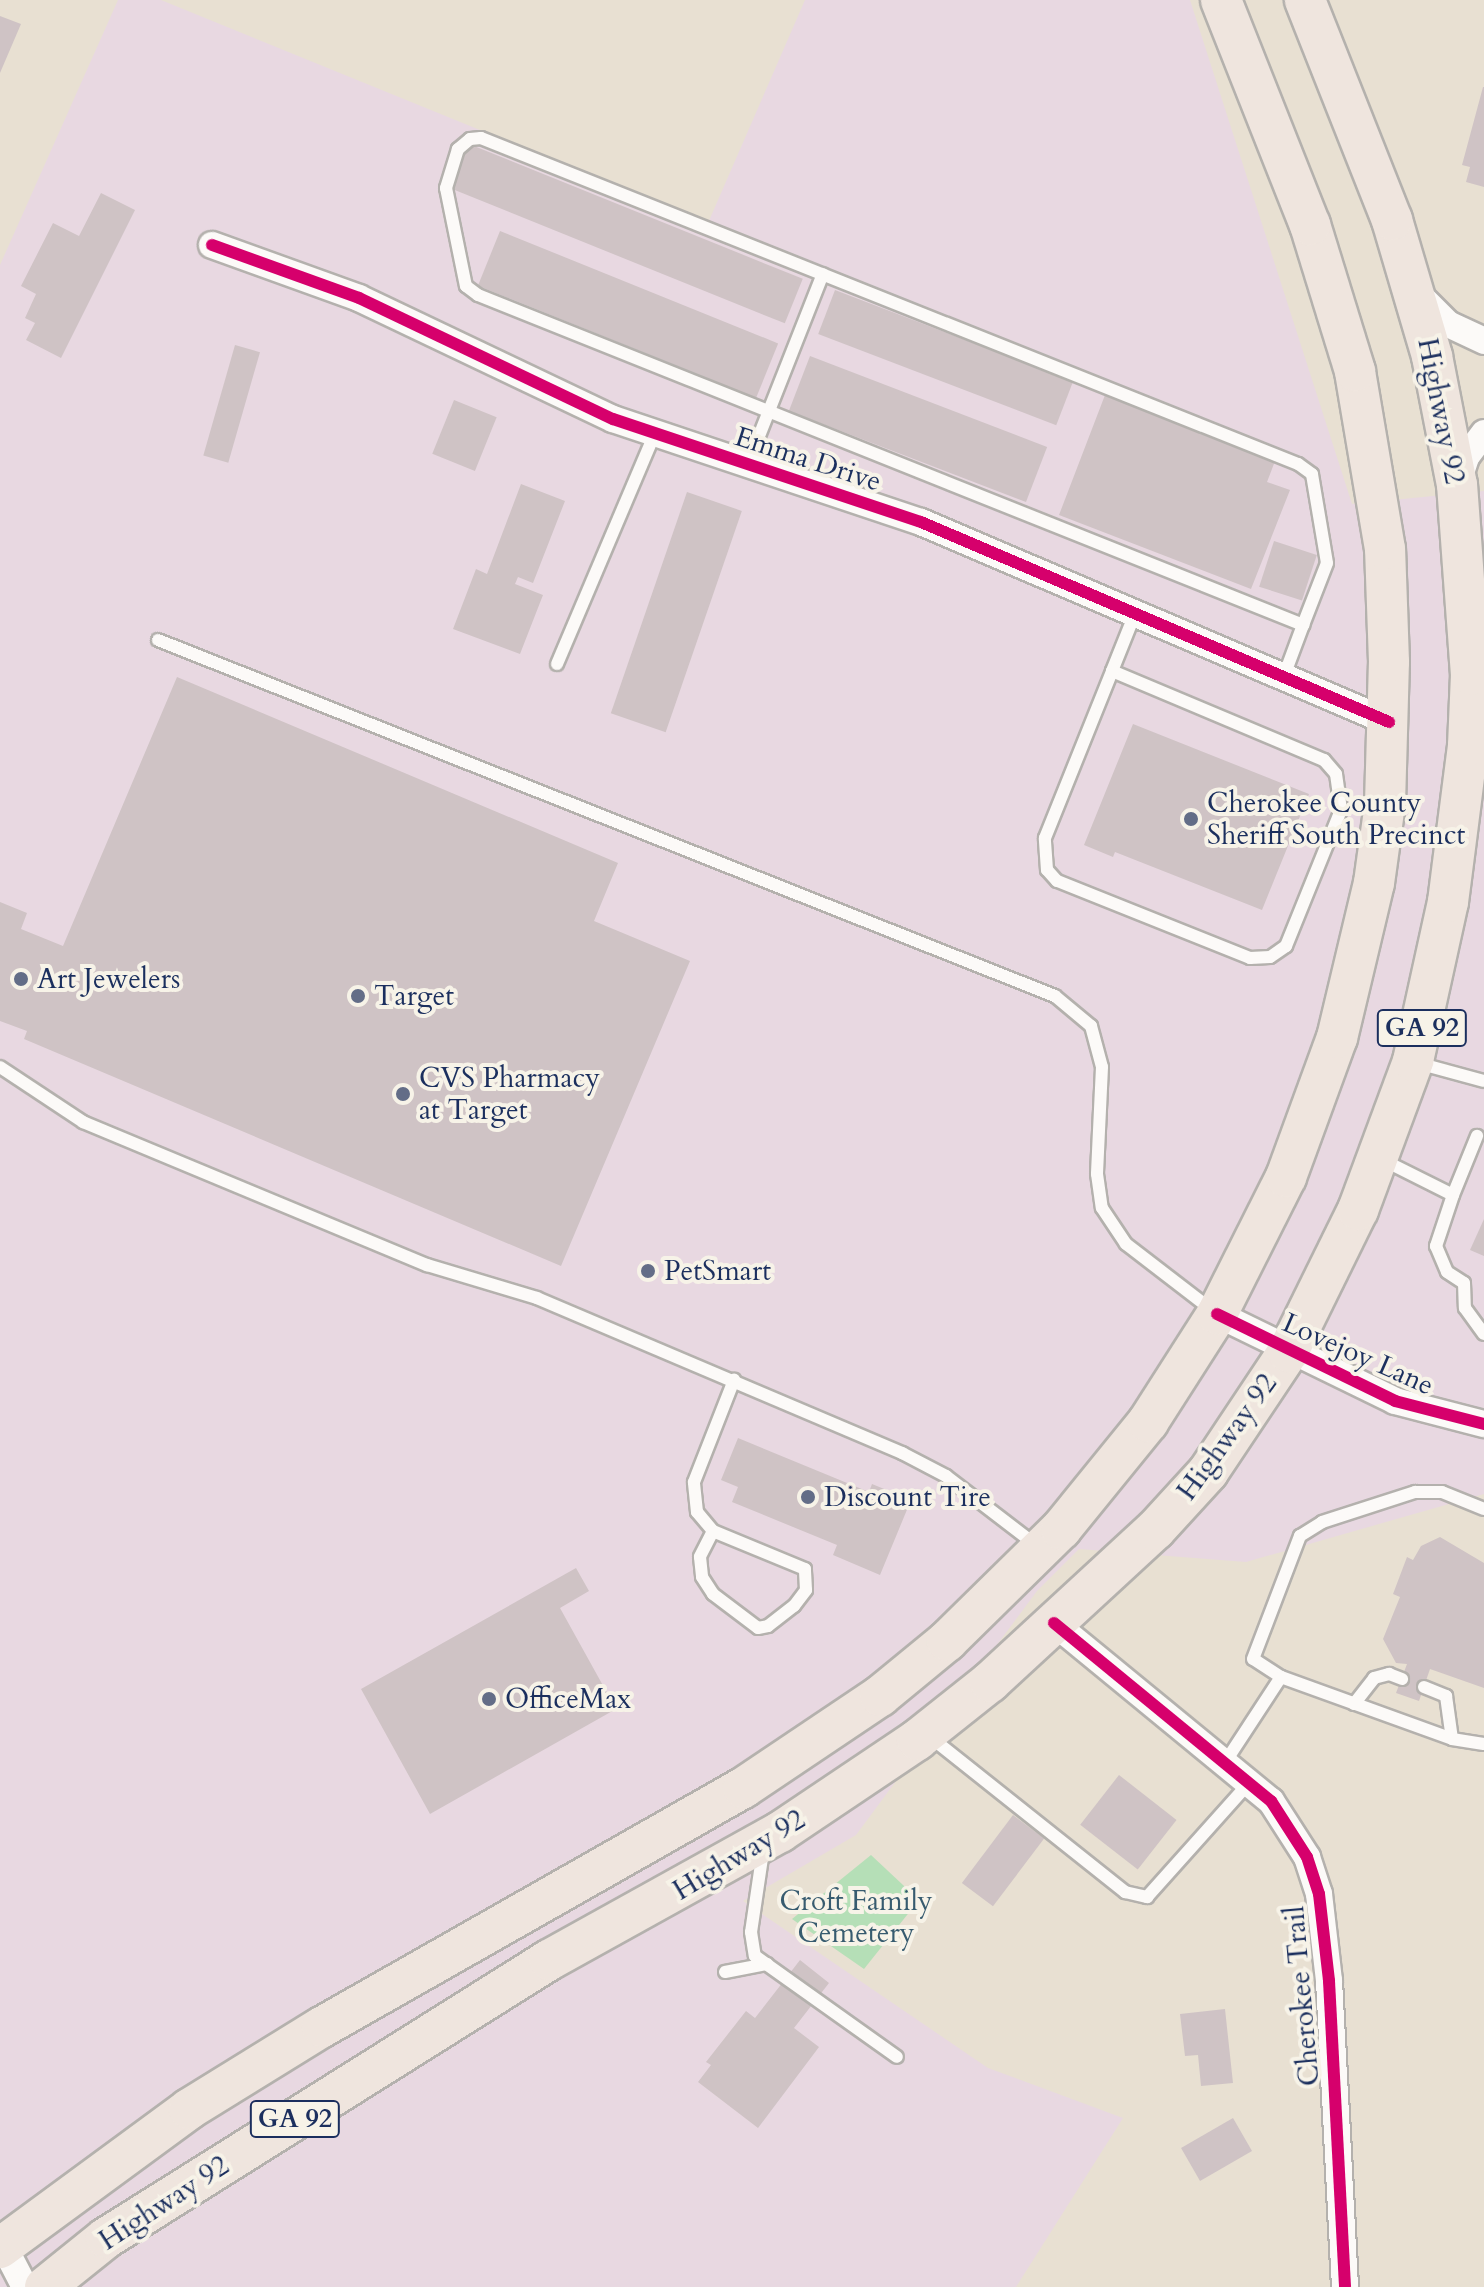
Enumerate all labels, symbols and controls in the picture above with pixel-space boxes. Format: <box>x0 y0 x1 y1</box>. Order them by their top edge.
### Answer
street label: Highway 92 <box>1410 335 1472 487</box>
street label: Emma Drive <box>731 420 885 498</box>
place label: Cherokee County Sheriff South Precinct <box>1207 786 1465 852</box>
marker: Cherokee County Sheriff South Precinct <box>1182 810 1200 828</box>
place label: Art Jewelers <box>37 962 180 996</box>
marker: Art Jewelers <box>12 970 30 988</box>
place label: Target <box>374 979 454 1013</box>
marker: Target <box>349 987 367 1005</box>
road number: GA 92 <box>1376 1006 1468 1050</box>
place label: CVS Pharmacy at Target <box>419 1061 600 1127</box>
marker: CVS Pharmacy at Target <box>394 1085 412 1103</box>
place label: PetSmart <box>664 1254 771 1288</box>
marker: PetSmart <box>639 1262 657 1280</box>
street label: Lovejoy Lane <box>1277 1306 1439 1402</box>
street label: Highway 92 <box>1170 1367 1284 1507</box>
place label: Discount Tire <box>824 1480 991 1514</box>
marker: Discount Tire <box>799 1488 817 1506</box>
place label: OfficeMax <box>505 1682 631 1716</box>
marker: OfficeMax <box>480 1690 498 1708</box>
street label: Highway 92 <box>667 1803 811 1907</box>
park label: Croft Family Cemetery <box>779 1884 933 1950</box>
street label: Cherokee Trail <box>1277 1905 1327 2087</box>
road number: GA 92 <box>249 2097 341 2141</box>
street label: Highway 92 <box>93 2149 235 2257</box>

